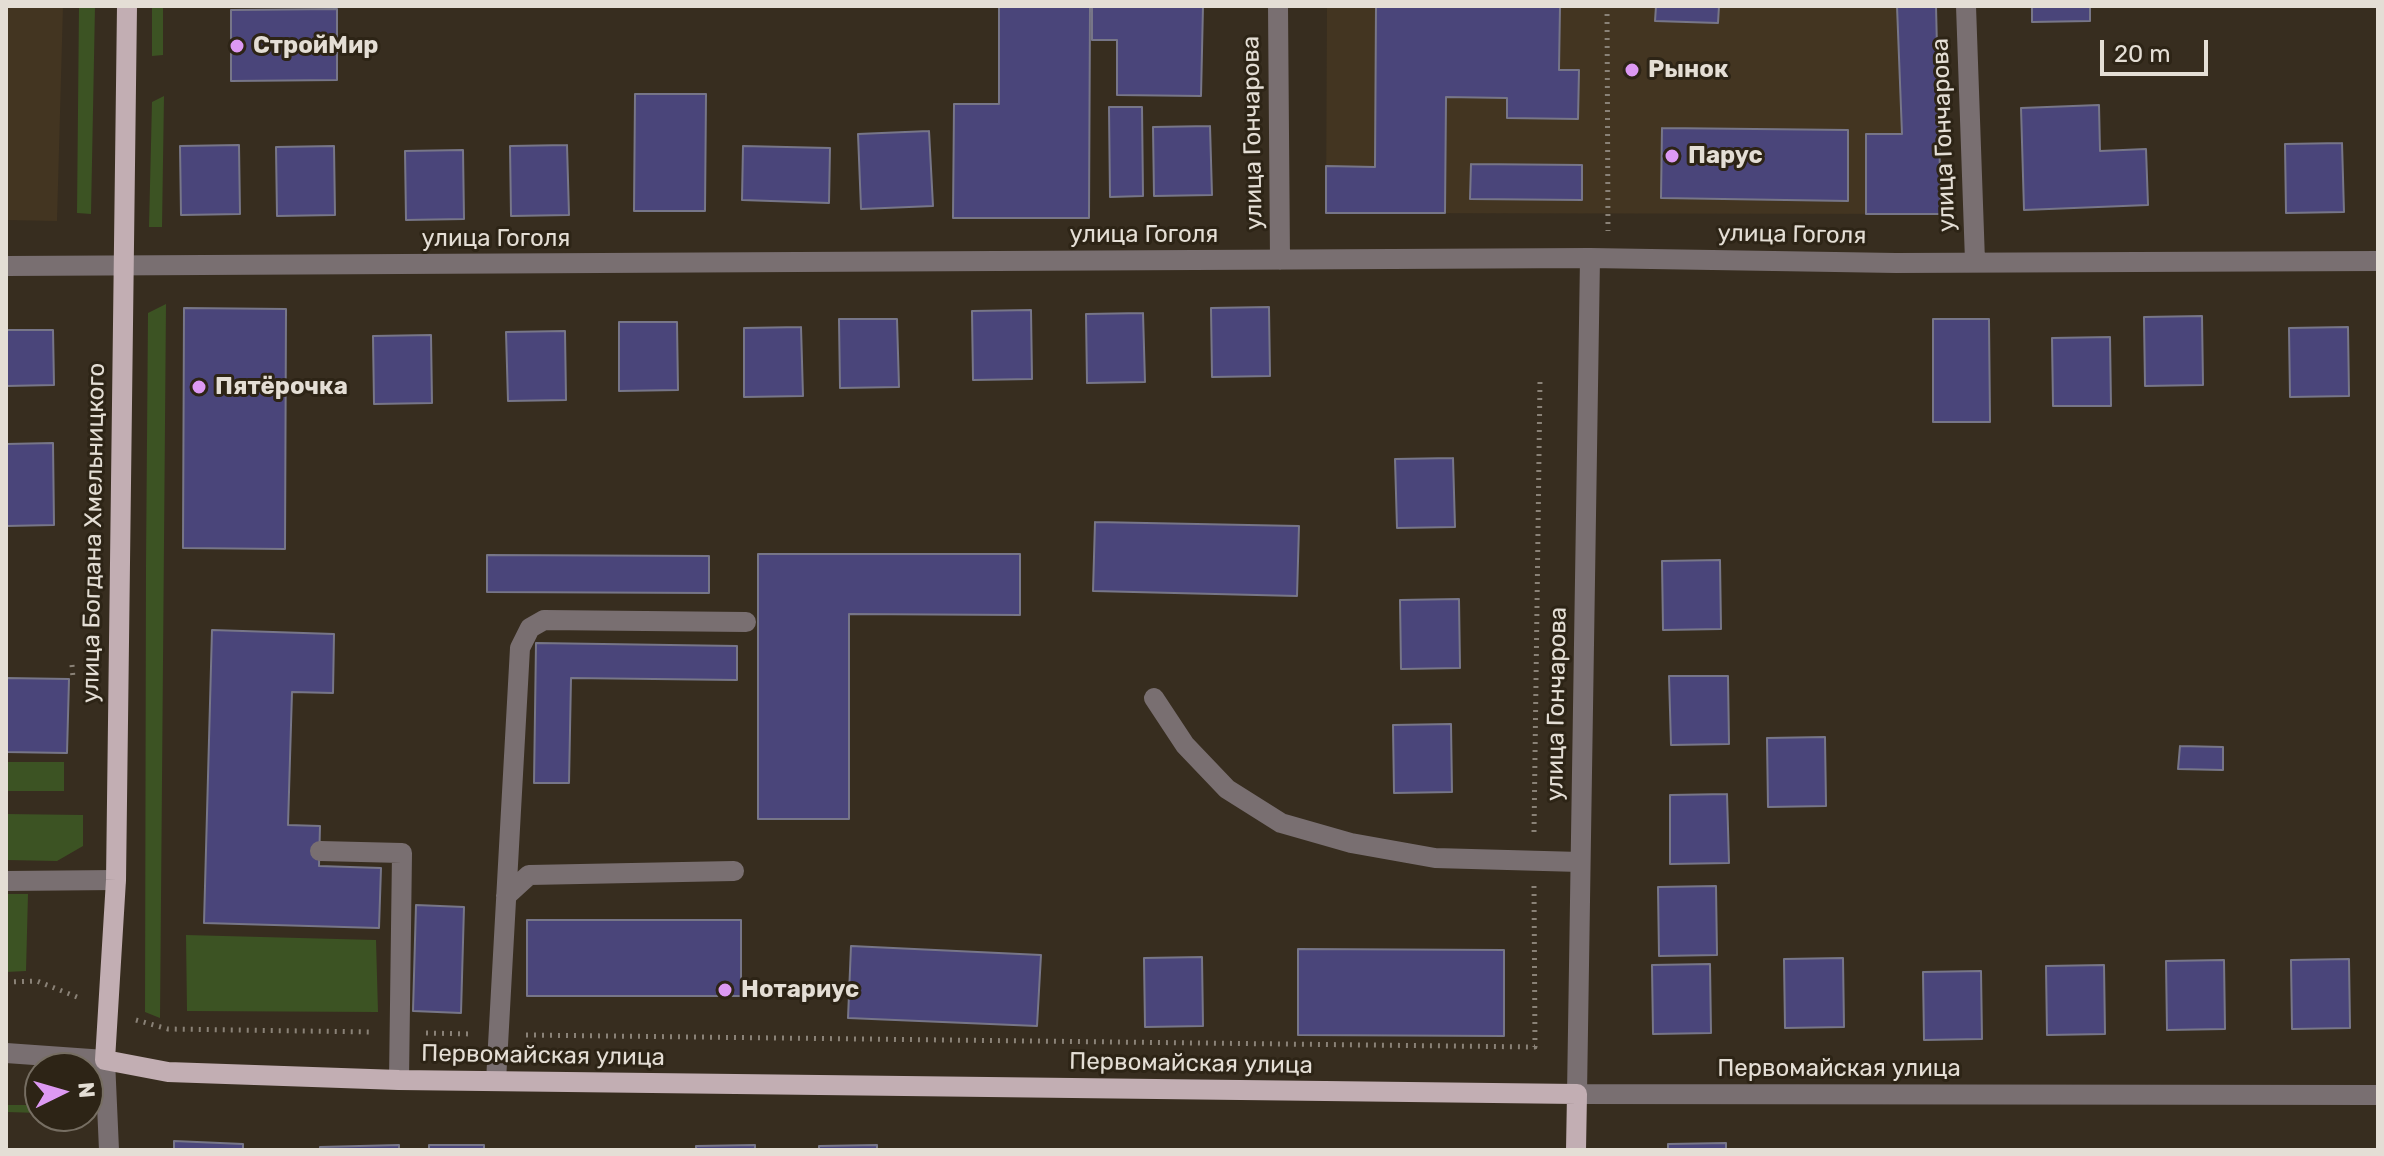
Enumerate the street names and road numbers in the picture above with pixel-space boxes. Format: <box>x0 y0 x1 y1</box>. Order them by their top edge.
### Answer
street label: улица Гончарова <box>1237 36 1269 230</box>
street label: улица Гончарова <box>1926 38 1962 232</box>
street label: улица Гоголя <box>1717 219 1867 251</box>
street label: улица Гоголя <box>1070 221 1218 249</box>
street label: улица Гоголя <box>422 225 570 253</box>
street label: улица Богдана Хмельницкого <box>77 362 111 704</box>
street label: улица Гончарова <box>1541 607 1573 801</box>
street label: Первомайская улица <box>421 1039 665 1073</box>
street label: Первомайская улица <box>1069 1047 1313 1081</box>
street label: Первомайская улица <box>1717 1055 1961 1083</box>

